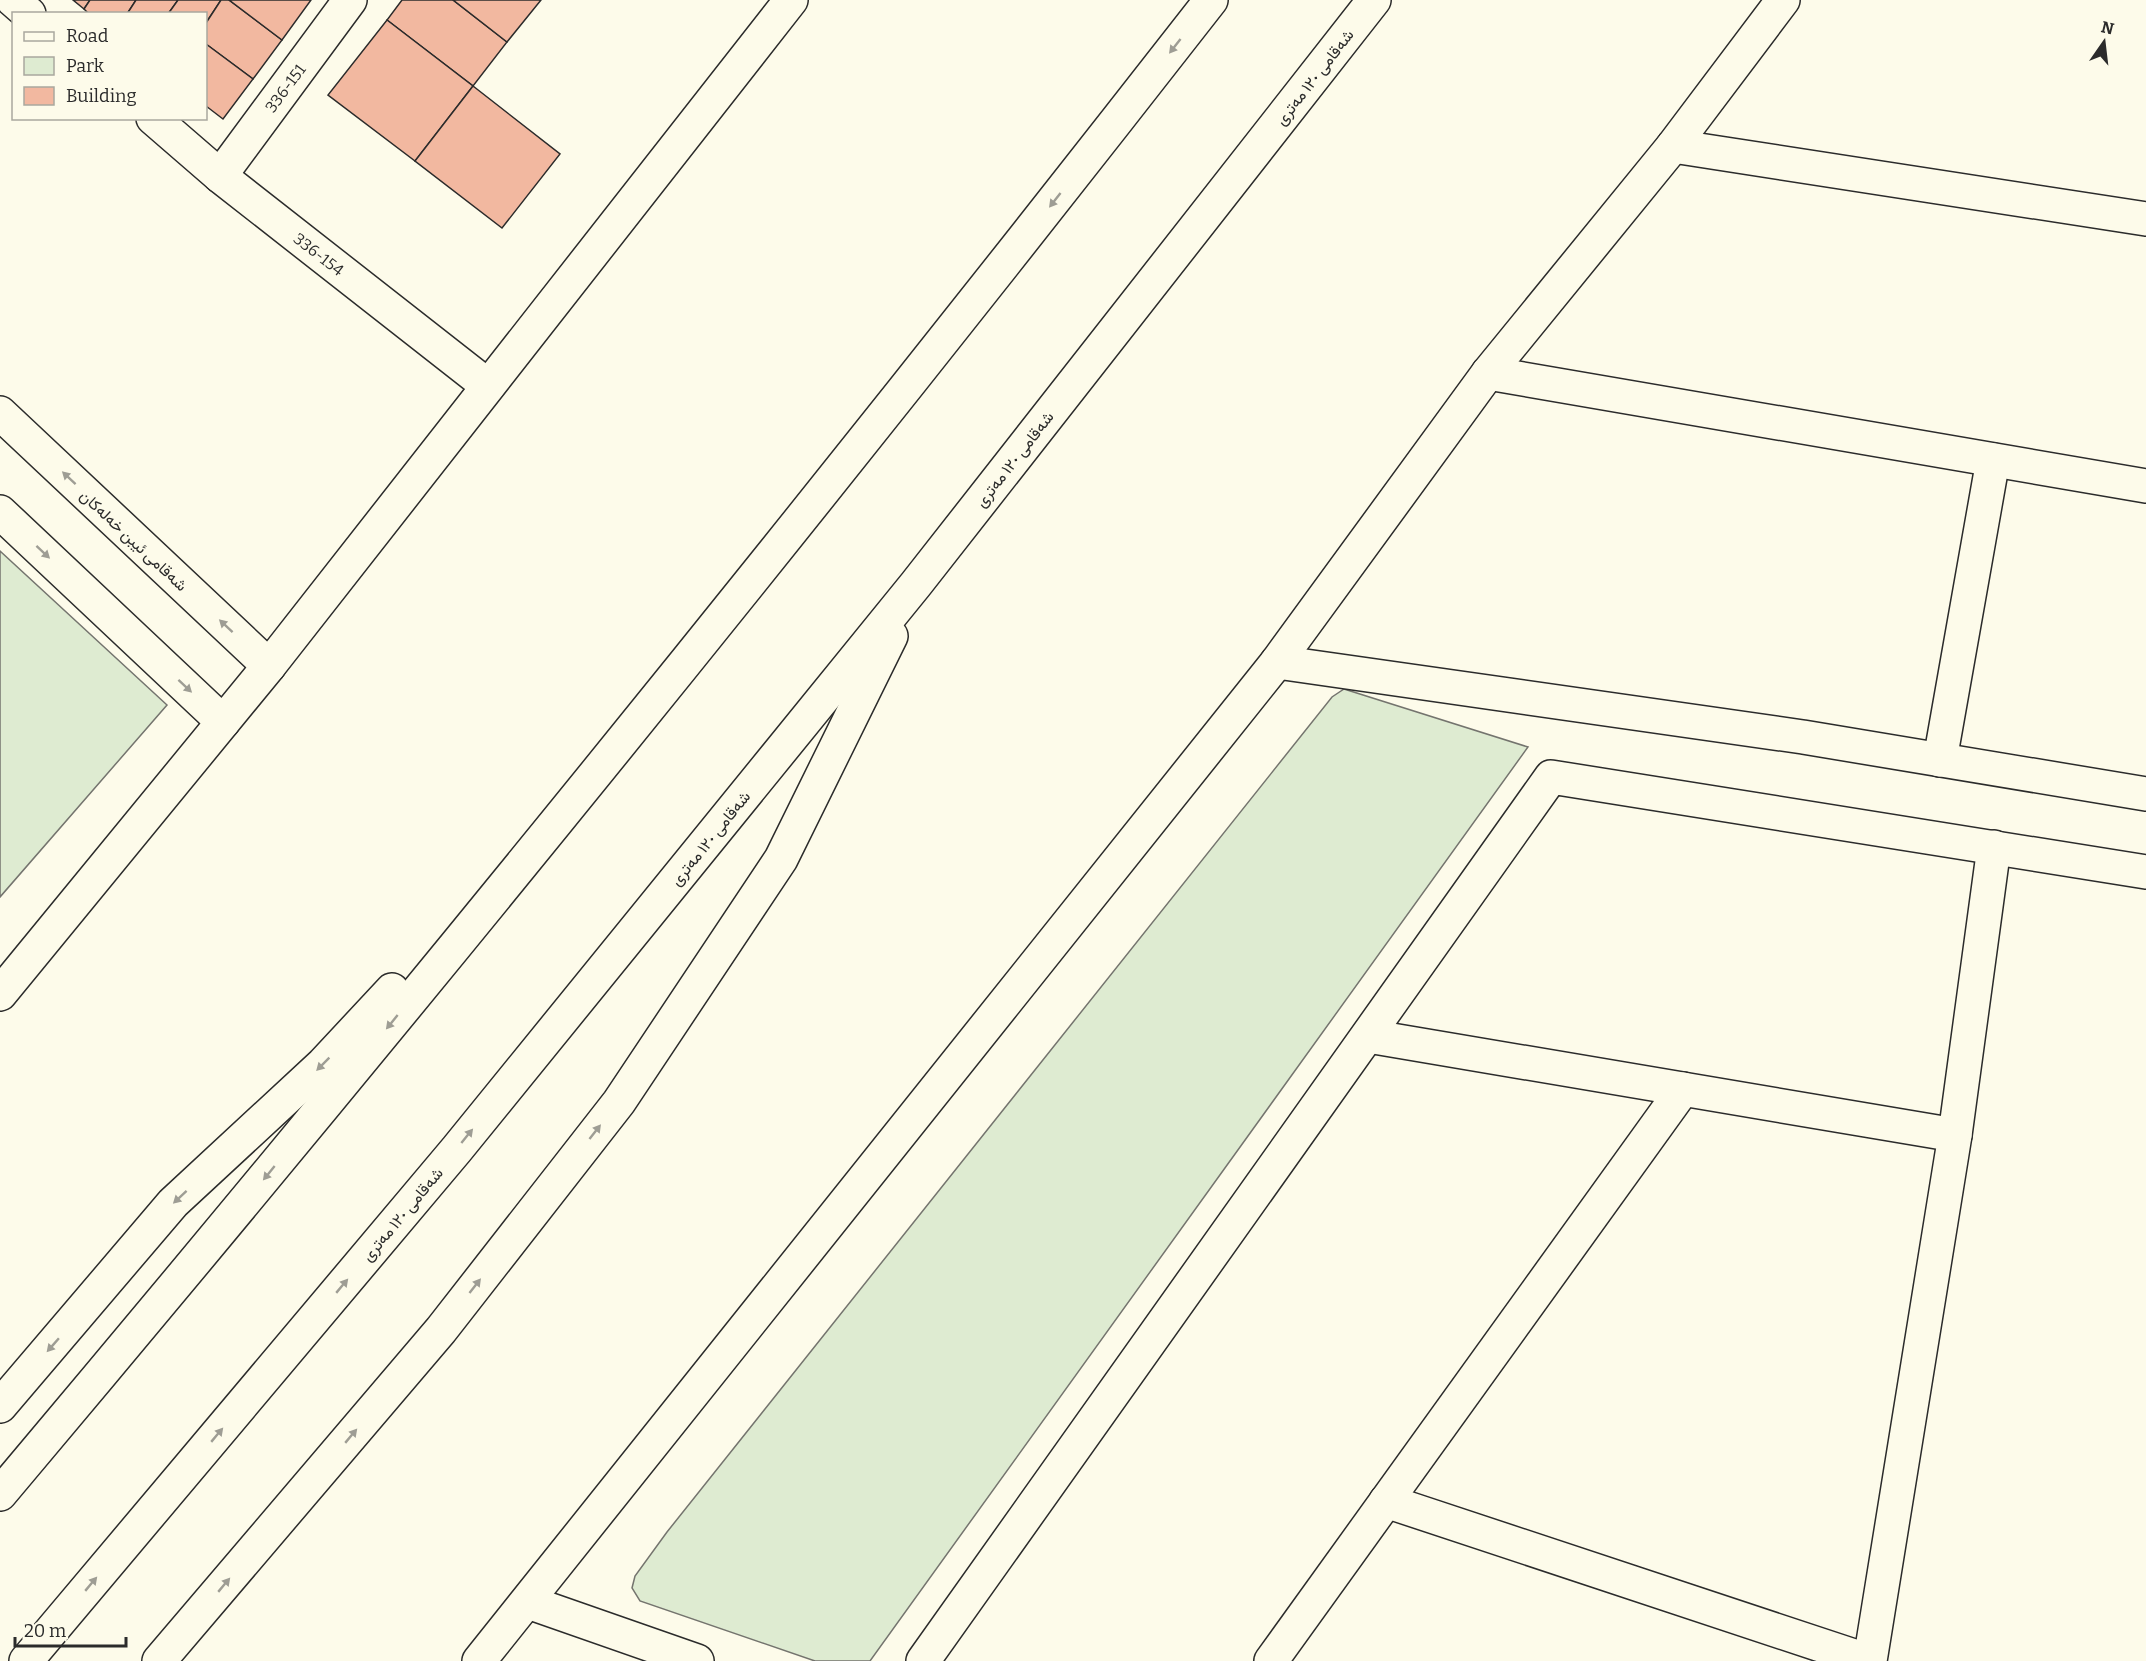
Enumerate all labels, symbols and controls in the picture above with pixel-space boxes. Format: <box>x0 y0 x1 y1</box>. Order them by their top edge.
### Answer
legend <box>12 12 207 120</box>
north arrow <box>2074 12 2134 72</box>
text: N <box>2099 17 2116 39</box>
text: Road <box>66 25 109 47</box>
street label: شەقامی ١٢٠ مەتری <box>1271 26 1358 130</box>
one-way arrow <box>1168 38 1181 54</box>
text: Park <box>66 55 105 77</box>
street label: 336-151 <box>261 60 310 116</box>
text: Building <box>66 85 137 107</box>
one-way arrow <box>1048 192 1061 208</box>
street label: 336-154 <box>290 229 348 280</box>
street label: شەقامی ١٢٠ مەتری <box>971 408 1058 512</box>
one-way arrow <box>61 471 76 485</box>
street label: شەقامی ئیبن خەلەکان <box>75 486 191 596</box>
one-way arrow <box>35 545 50 559</box>
one-way arrow <box>219 620 234 633</box>
one-way arrow <box>177 679 192 693</box>
street label: شەقامی ١٢٠ مەتری <box>666 787 755 890</box>
one-way arrow <box>386 1014 399 1030</box>
one-way arrow <box>316 1057 330 1071</box>
one-way arrow <box>589 1125 601 1140</box>
one-way arrow <box>461 1128 474 1144</box>
street label: شەقامی ١٢٠ مەتری <box>358 1164 448 1266</box>
one-way arrow <box>262 1165 275 1181</box>
one-way arrow <box>172 1190 187 1204</box>
one-way arrow <box>469 1278 482 1294</box>
one-way arrow <box>335 1279 348 1294</box>
one-way arrow <box>47 1337 60 1352</box>
one-way arrow <box>210 1427 223 1443</box>
one-way arrow <box>344 1429 357 1444</box>
one-way arrow <box>84 1577 97 1592</box>
one-way arrow <box>218 1577 231 1593</box>
scale bar <box>15 1610 126 1648</box>
text: 20 m <box>24 1620 66 1642</box>

